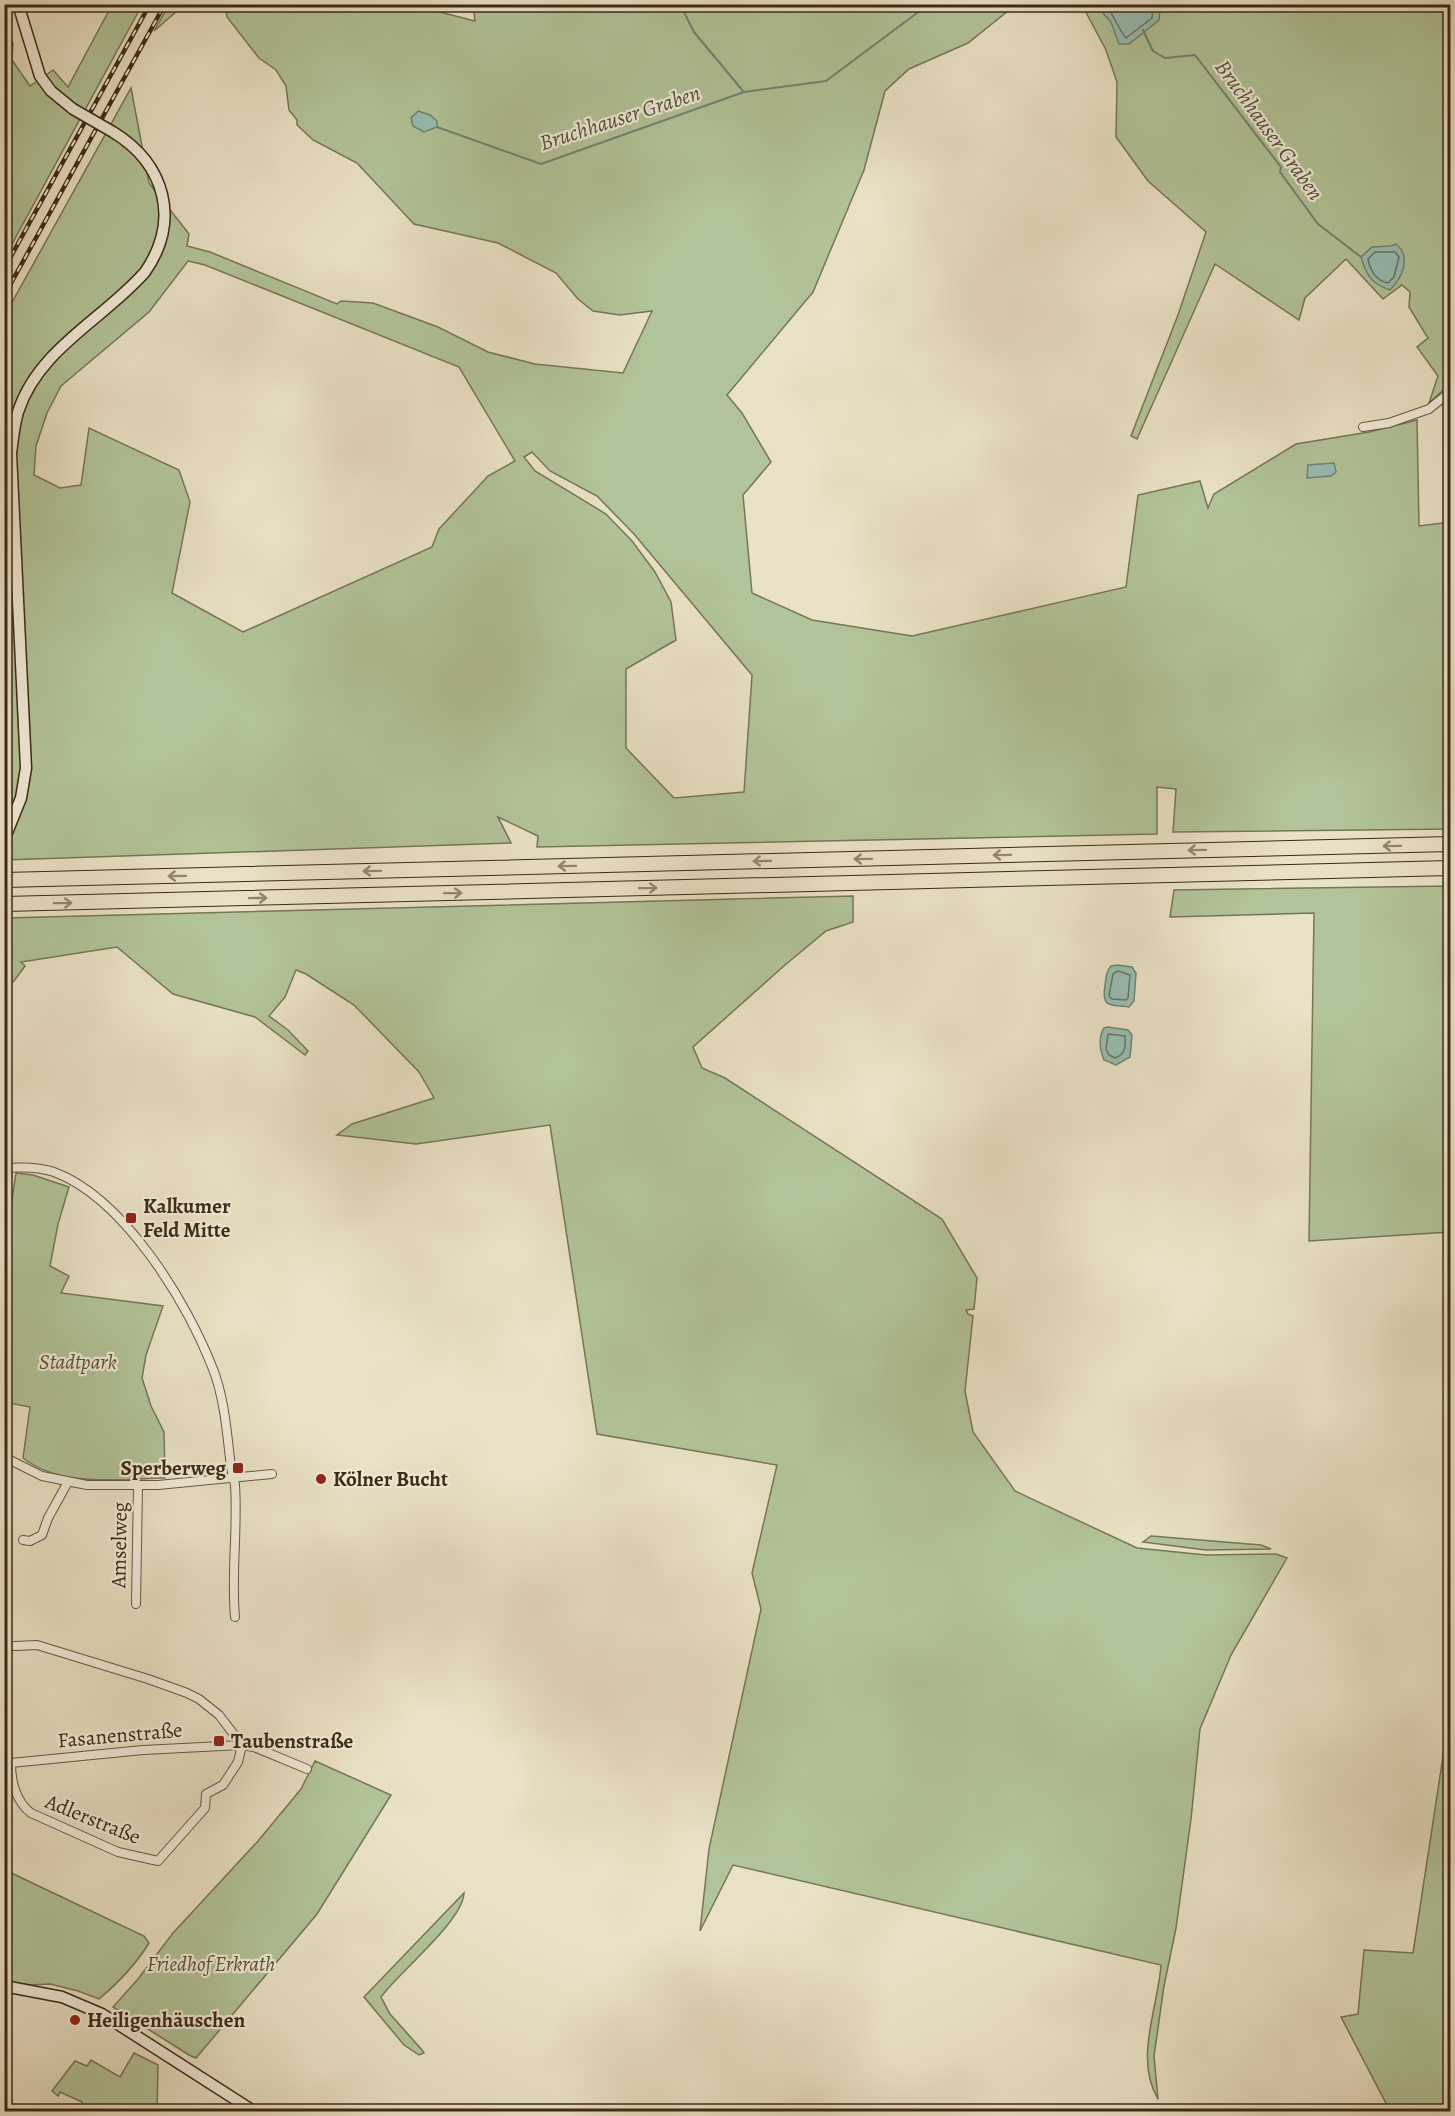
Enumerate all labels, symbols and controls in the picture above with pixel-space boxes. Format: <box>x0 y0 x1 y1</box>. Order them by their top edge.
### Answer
water label: Bruchhauser Graben <box>1208 53 1330 207</box>
water label: Bruchhauser Graben <box>536 78 704 158</box>
one-way arrow <box>1383 840 1403 851</box>
one-way arrow <box>1188 845 1208 856</box>
one-way arrow <box>993 850 1013 861</box>
one-way arrow <box>854 853 874 864</box>
one-way arrow <box>753 855 773 867</box>
one-way arrow <box>558 860 578 872</box>
one-way arrow <box>363 865 383 877</box>
one-way arrow <box>168 870 188 882</box>
one-way arrow <box>637 882 657 894</box>
one-way arrow <box>442 887 462 899</box>
one-way arrow <box>247 892 267 904</box>
one-way arrow <box>52 897 72 909</box>
place label: Kalkumer Feld Mitte <box>143 1192 231 1244</box>
marker: Kalkumer Feld Mitte <box>124 1211 138 1225</box>
park label: Stadtpark <box>39 1348 117 1376</box>
place label: Sperberweg <box>120 1454 226 1482</box>
marker: Sperberweg <box>231 1461 245 1475</box>
place label: Kölner Bucht <box>333 1465 448 1493</box>
marker: Kölner Bucht <box>314 1472 328 1486</box>
street label: Amselweg <box>104 1501 134 1589</box>
street label: Fasanenstraße <box>56 1716 184 1754</box>
place label: Taubenstraße <box>231 1727 354 1755</box>
marker: Taubenstraße <box>212 1734 226 1748</box>
street label: Adlerstraße <box>40 1787 145 1851</box>
park label: Friedhof Erkrath <box>147 1950 275 1978</box>
place label: Heiligenhäuschen <box>87 2006 245 2034</box>
marker: Heiligenhäuschen <box>68 2013 82 2027</box>

